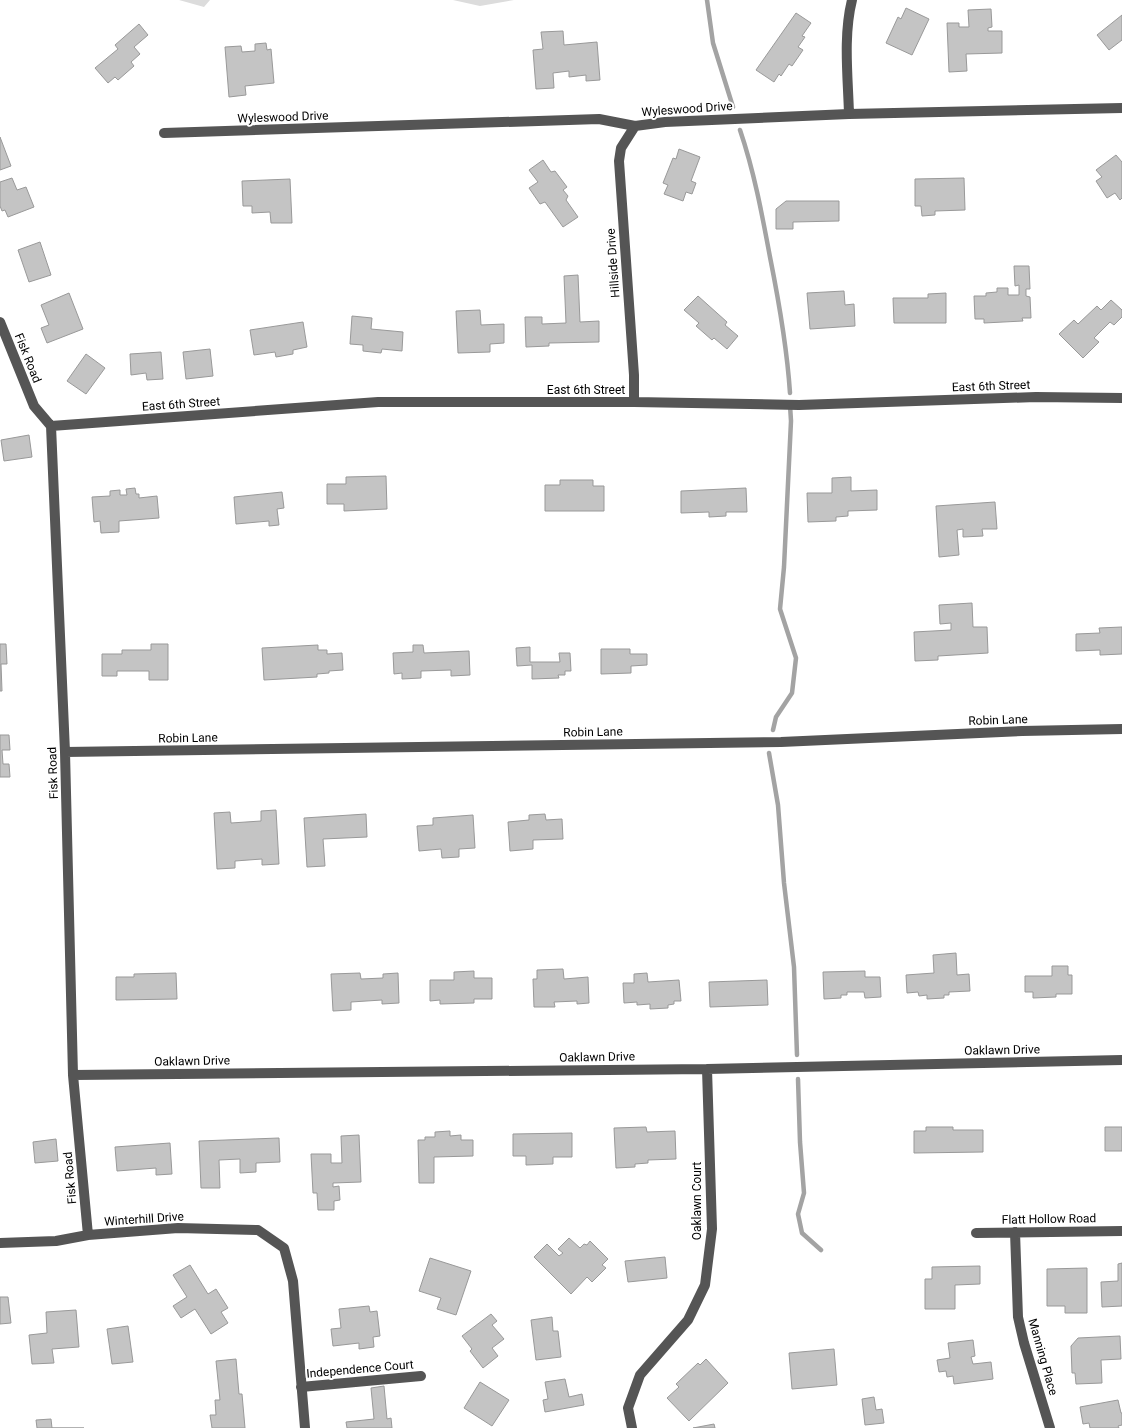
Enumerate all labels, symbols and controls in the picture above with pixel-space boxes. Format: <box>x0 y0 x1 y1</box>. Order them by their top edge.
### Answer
street label: Wyleswood Drive <box>641 99 733 119</box>
street label: Wyleswood Drive <box>237 108 329 126</box>
street label: Hillside Drive <box>604 228 622 298</box>
street label: Fisk Road <box>12 331 44 385</box>
street label: East 6th Street <box>952 378 1030 394</box>
street label: East 6th Street <box>547 383 625 397</box>
street label: East 6th Street <box>141 394 221 414</box>
street label: Robin Lane <box>968 712 1028 728</box>
street label: Robin Lane <box>563 724 623 740</box>
street label: Robin Lane <box>158 730 218 746</box>
street label: Fisk Road <box>45 747 61 799</box>
street label: Oaklawn Drive <box>964 1042 1040 1058</box>
street label: Oaklawn Drive <box>559 1049 635 1065</box>
street label: Oaklawn Drive <box>154 1053 230 1069</box>
street label: Fisk Road <box>61 1151 79 1205</box>
street label: Oaklawn Court <box>690 1162 704 1240</box>
street label: Winterhill Drive <box>104 1209 184 1229</box>
street label: Flatt Hollow Road <box>1002 1211 1096 1227</box>
street label: Manning Place <box>1025 1317 1061 1397</box>
street label: Independence Court <box>306 1357 414 1381</box>

